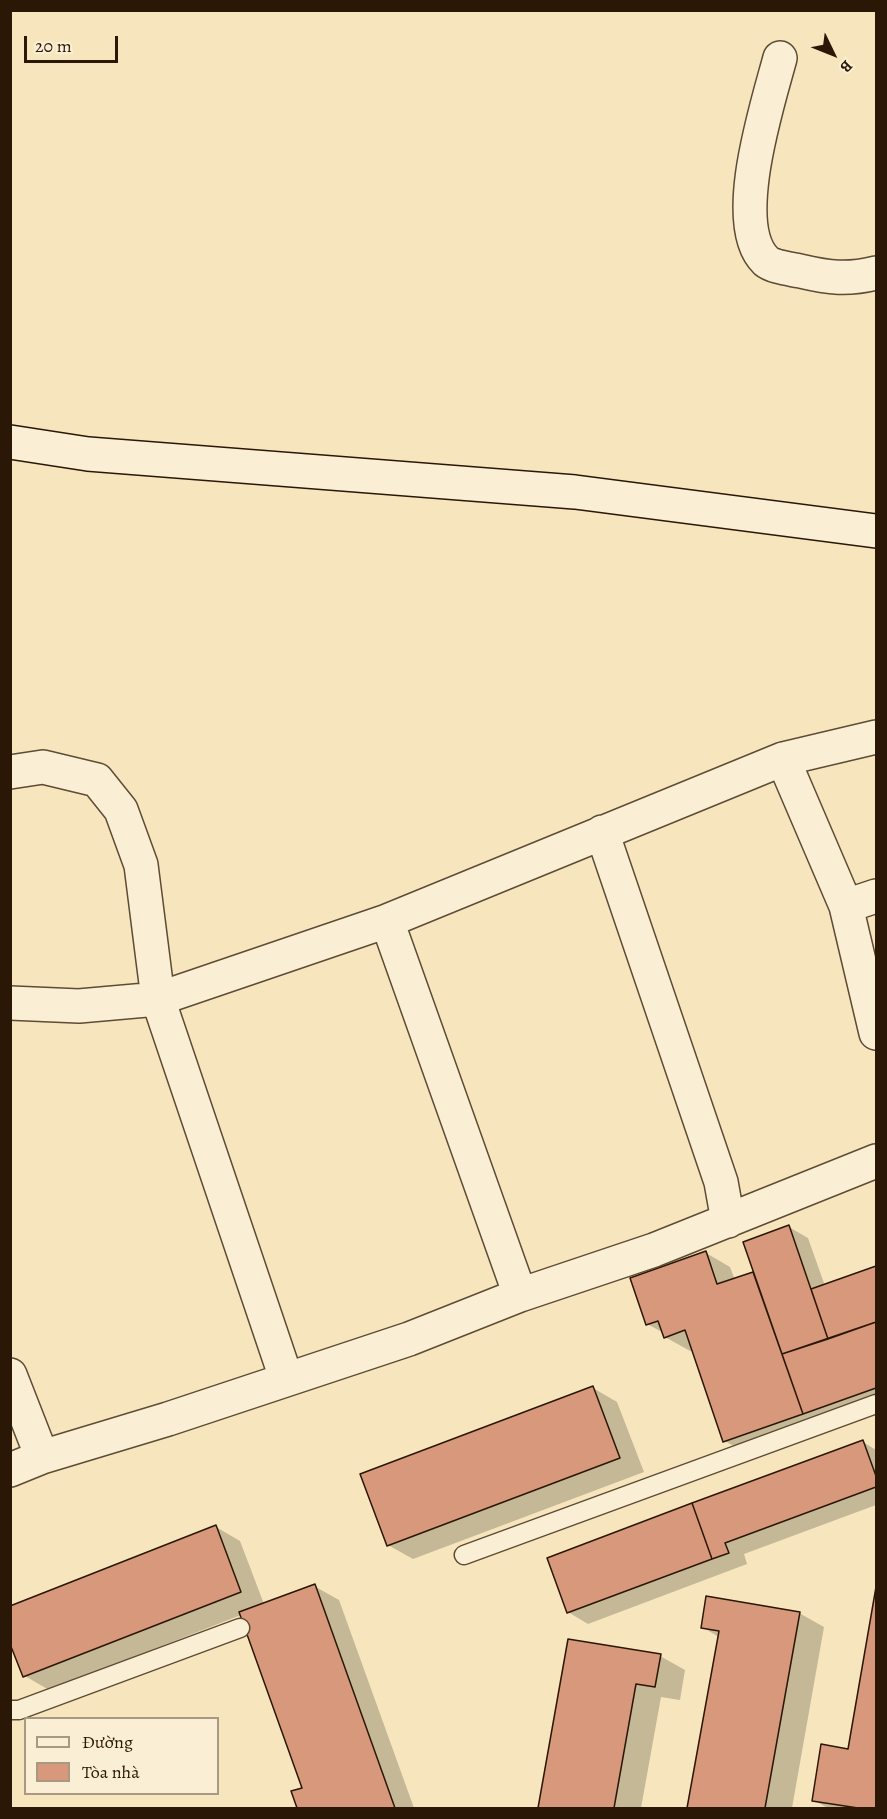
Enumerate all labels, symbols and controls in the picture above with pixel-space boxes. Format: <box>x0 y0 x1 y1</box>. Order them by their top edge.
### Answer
scale bar <box>27 24 122 62</box>
north arrow <box>803 24 863 84</box>
text: 20 m <box>35 34 72 58</box>
text: B <box>835 55 858 77</box>
legend <box>24 1717 219 1795</box>
text: Đường <box>82 1730 133 1754</box>
text: Tòa nhà <box>82 1760 140 1784</box>

